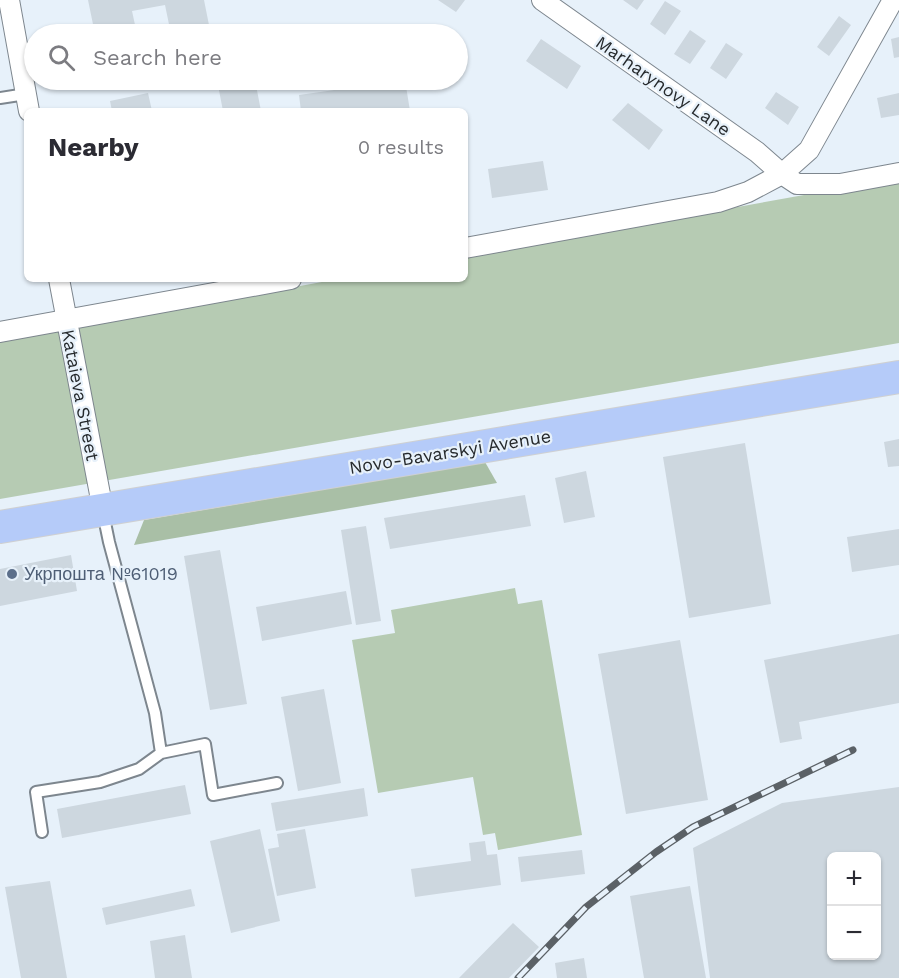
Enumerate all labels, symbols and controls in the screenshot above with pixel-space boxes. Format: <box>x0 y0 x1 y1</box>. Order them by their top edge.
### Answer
search box <box>24 24 468 90</box>
street label: Marharynovy Lane <box>592 31 735 140</box>
icon: search <box>45 41 78 74</box>
text: Search here <box>93 45 222 70</box>
text: Nearby <box>48 132 139 162</box>
text: 0 results <box>358 135 444 159</box>
street label: Kataieva Street <box>57 327 104 463</box>
street label: Novo-Bavarskyi Avenue <box>348 425 552 478</box>
place label: Укрпошта №61019 <box>24 563 178 584</box>
marker: Укрпошта №61019 <box>5 567 19 581</box>
map controls <box>827 852 881 960</box>
button: + <box>827 852 881 906</box>
button: − <box>827 906 881 960</box>

